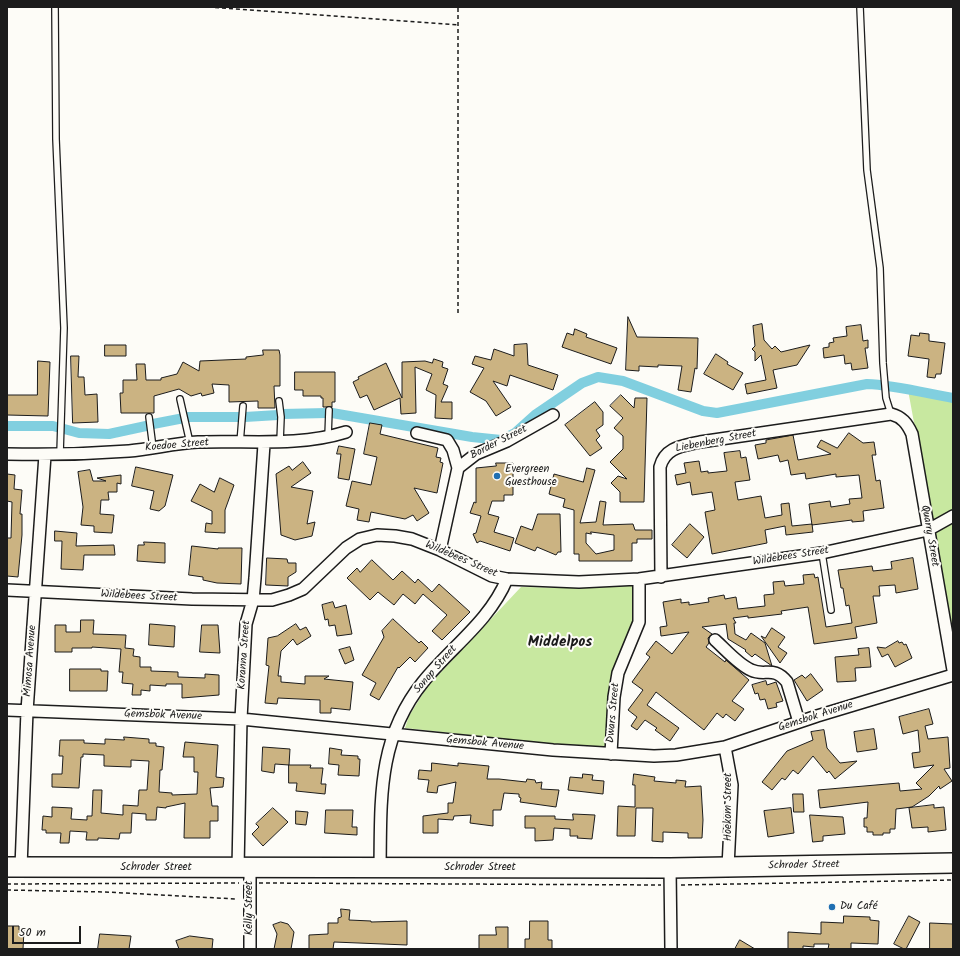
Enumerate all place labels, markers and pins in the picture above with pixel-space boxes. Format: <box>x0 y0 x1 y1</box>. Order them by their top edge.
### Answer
place label: Evergreen Guesthouse <box>505 463 557 489</box>
marker: Evergreen Guesthouse <box>492 471 502 481</box>
place label: Du Café <box>840 900 877 914</box>
marker: Du Café <box>827 902 837 912</box>

